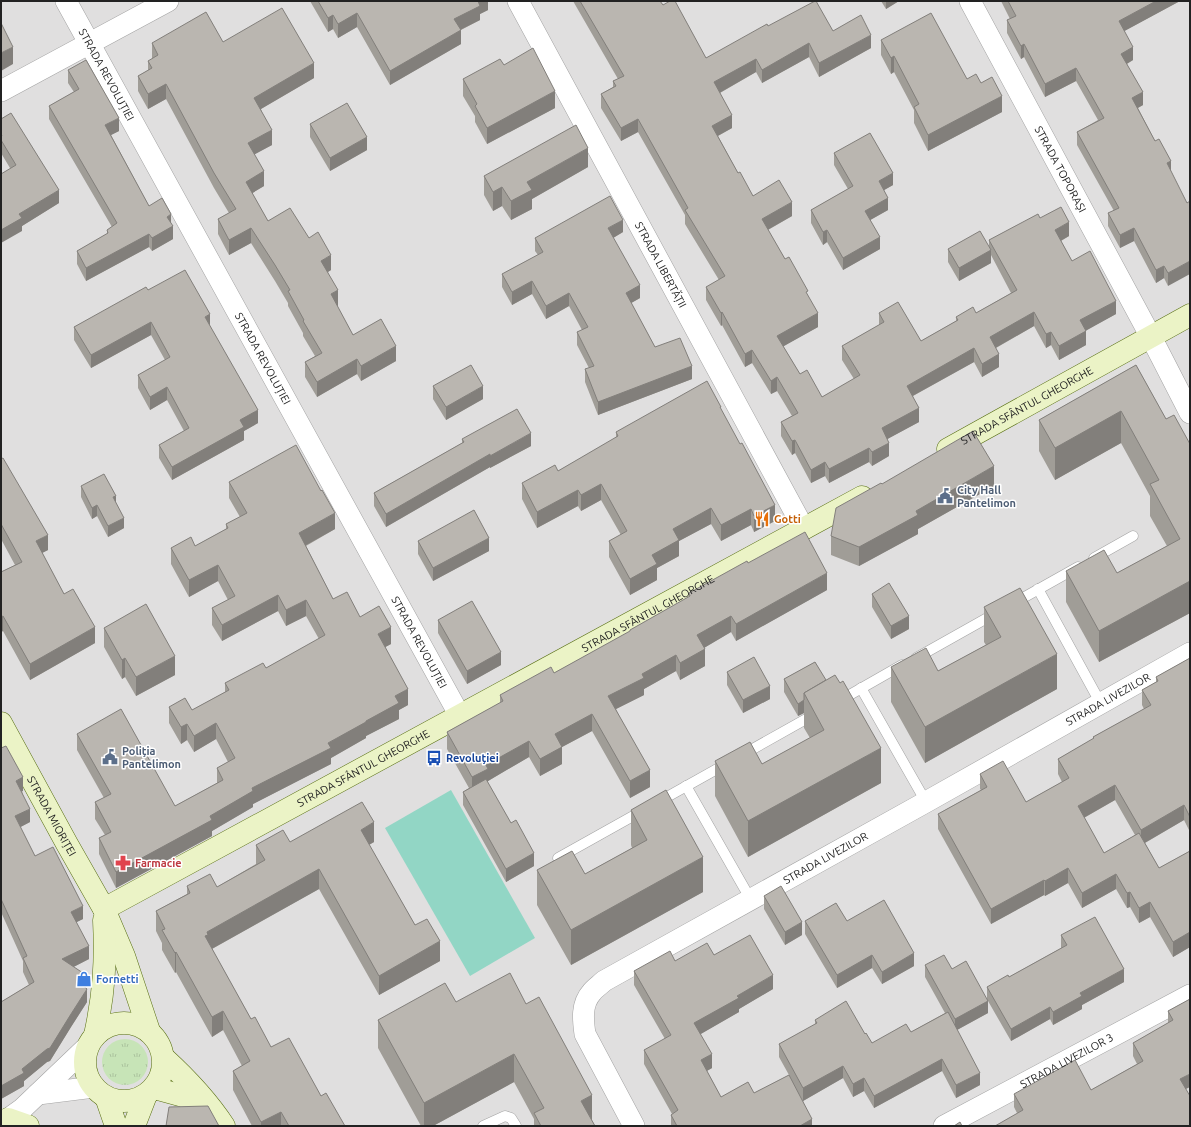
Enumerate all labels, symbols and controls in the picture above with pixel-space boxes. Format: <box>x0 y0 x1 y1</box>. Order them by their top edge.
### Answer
street label: STRADA REVOLUȚIEI <box>76 27 137 123</box>
street label: STRADA TOPORAȘI <box>1032 124 1089 214</box>
street label: STRADA LIBERTĂȚII <box>633 220 689 310</box>
street label: STRADA REVOLUȚIEI <box>233 310 293 406</box>
street label: STRADA SFÂNTUL GHEORGHE <box>959 364 1095 447</box>
place label: City Hall Pantelimon <box>957 484 1016 509</box>
public building icon: City Hall Pantelimon <box>936 487 954 505</box>
restaurant icon: Gotti <box>753 510 771 528</box>
place label: Gotti <box>774 513 801 525</box>
street label: STRADA SFÂNTUL GHEORGHE <box>580 573 716 654</box>
street label: STRADA REVOLUȚIEI <box>389 594 449 690</box>
street label: STRADA LIVEZILOR <box>1064 671 1152 728</box>
street label: STRADA SFÂNTUL GHEORGHE <box>295 727 431 809</box>
place label: Poliția Pantelimon <box>122 745 181 770</box>
public building icon: Poliția Pantelimon <box>101 748 119 766</box>
bus stop icon: Revoluției <box>425 749 443 767</box>
place label: Revoluției <box>446 752 499 764</box>
street label: STRADA MIORIȚEI <box>25 774 79 858</box>
street label: STRADA LIVEZILOR <box>781 830 870 886</box>
pharmacy icon: Farmacie <box>114 854 132 872</box>
place label: Farmacie <box>135 857 182 869</box>
shop icon: Fornetti <box>75 970 93 988</box>
place label: Fornetti <box>96 973 139 985</box>
street label: STRADA LIVEZILOR 3 <box>1018 1031 1115 1090</box>

